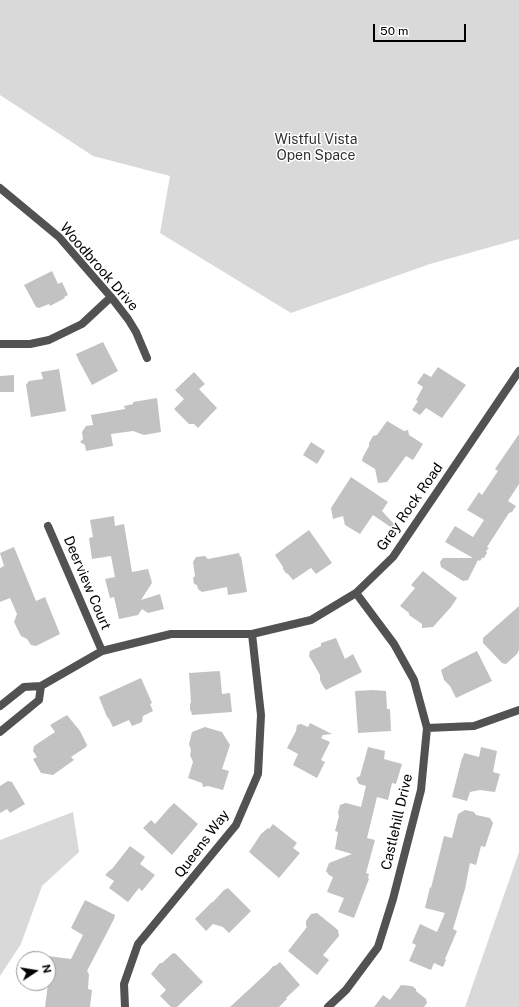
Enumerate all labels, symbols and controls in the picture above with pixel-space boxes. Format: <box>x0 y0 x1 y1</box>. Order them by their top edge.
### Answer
scale bar <box>375 16 468 42</box>
text: 50 m <box>380 24 408 38</box>
park label: Wistful Vista Open Space <box>275 132 357 164</box>
street label: Woodbrook Drive <box>56 219 142 315</box>
street label: Grey Rock Road <box>373 460 447 554</box>
street label: Deerview Court <box>60 534 114 632</box>
street label: Castlehill Drive <box>378 772 416 872</box>
street label: Queens Way <box>171 807 233 881</box>
north arrow <box>16 951 56 991</box>
text: N <box>40 963 54 974</box>

